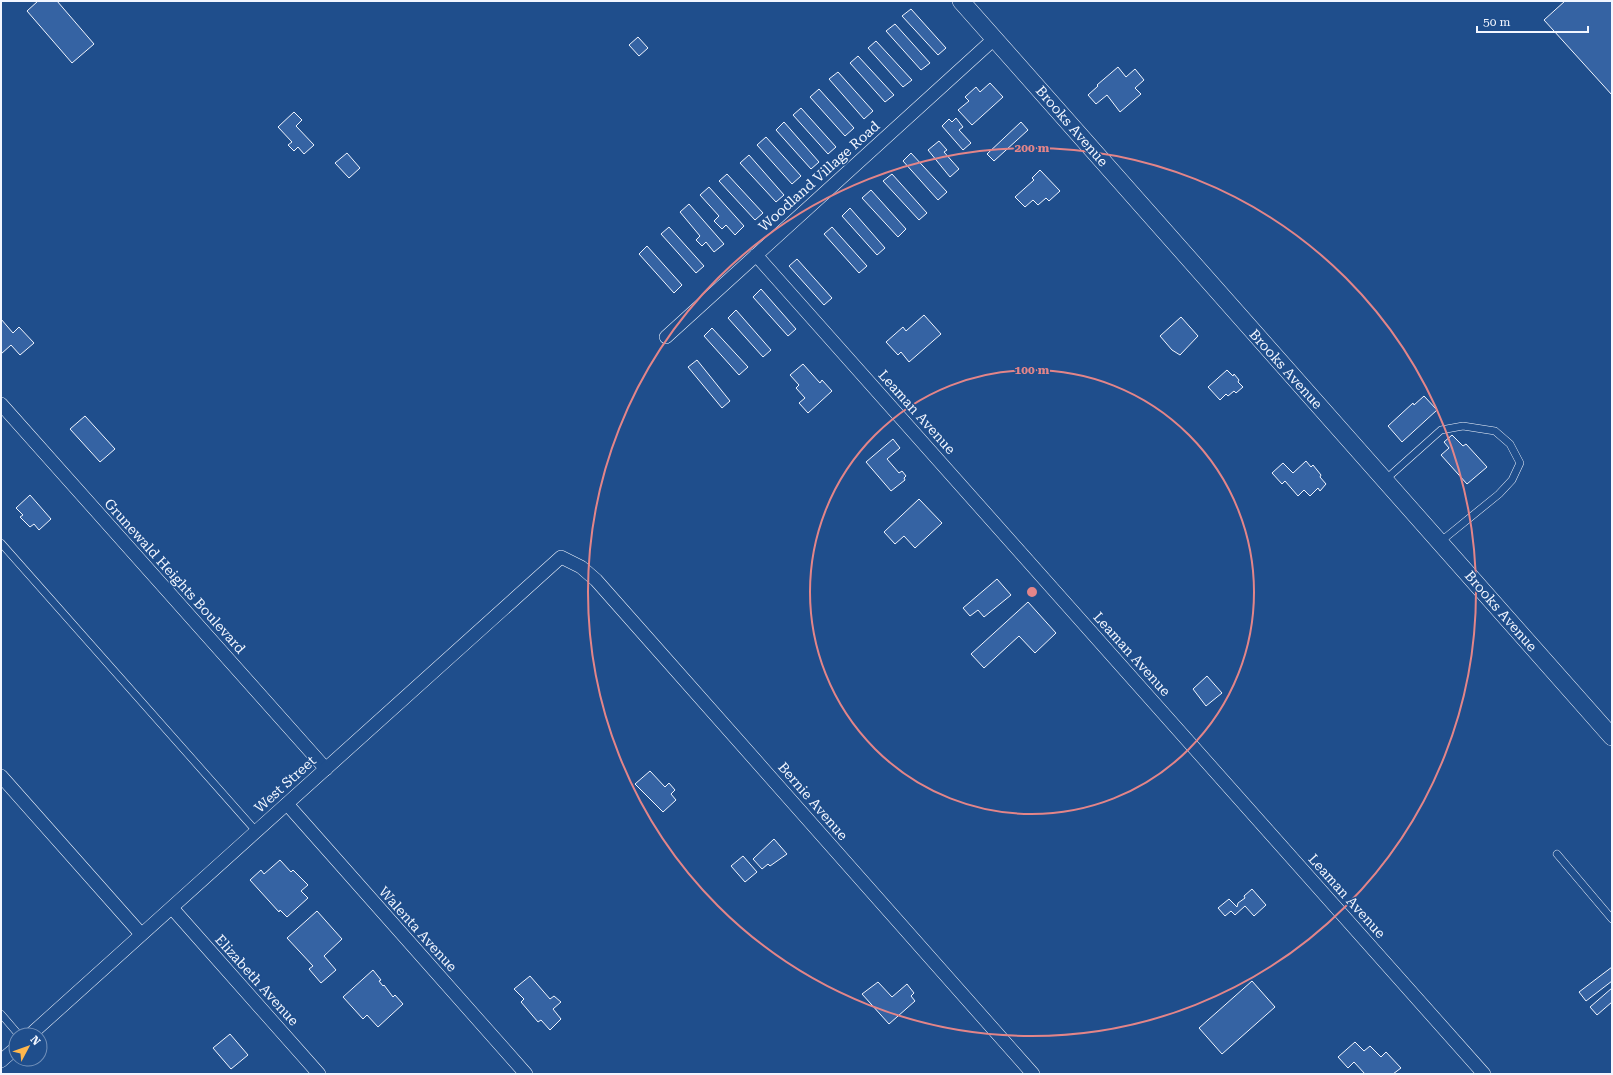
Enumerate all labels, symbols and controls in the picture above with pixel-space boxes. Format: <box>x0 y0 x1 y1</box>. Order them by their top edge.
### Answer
scale bar <box>1477 8 1588 34</box>
text: 50 m <box>1483 15 1510 29</box>
street label: Brooks Avenue <box>1033 83 1111 170</box>
street label: Woodland Village Road <box>755 118 883 234</box>
text: 200 m <box>1015 141 1050 155</box>
street label: Brooks Avenue <box>1246 326 1326 412</box>
text: 100 m <box>1015 363 1050 377</box>
street label: Leaman Avenue <box>875 367 959 457</box>
street label: Grunewald Heights Boulevard <box>101 495 249 657</box>
street label: Brooks Avenue <box>1462 568 1540 655</box>
centre of rings <box>1025 585 1039 599</box>
street label: Leaman Avenue <box>1090 609 1174 699</box>
street label: West Street <box>251 752 319 816</box>
street label: Bernie Avenue <box>775 759 851 843</box>
street label: Leaman Avenue <box>1305 851 1389 941</box>
street label: Walenta Avenue <box>376 883 461 975</box>
street label: Elizabeth Avenue <box>212 931 302 1029</box>
north arrow <box>8 1027 48 1067</box>
text: N <box>27 1033 43 1049</box>

